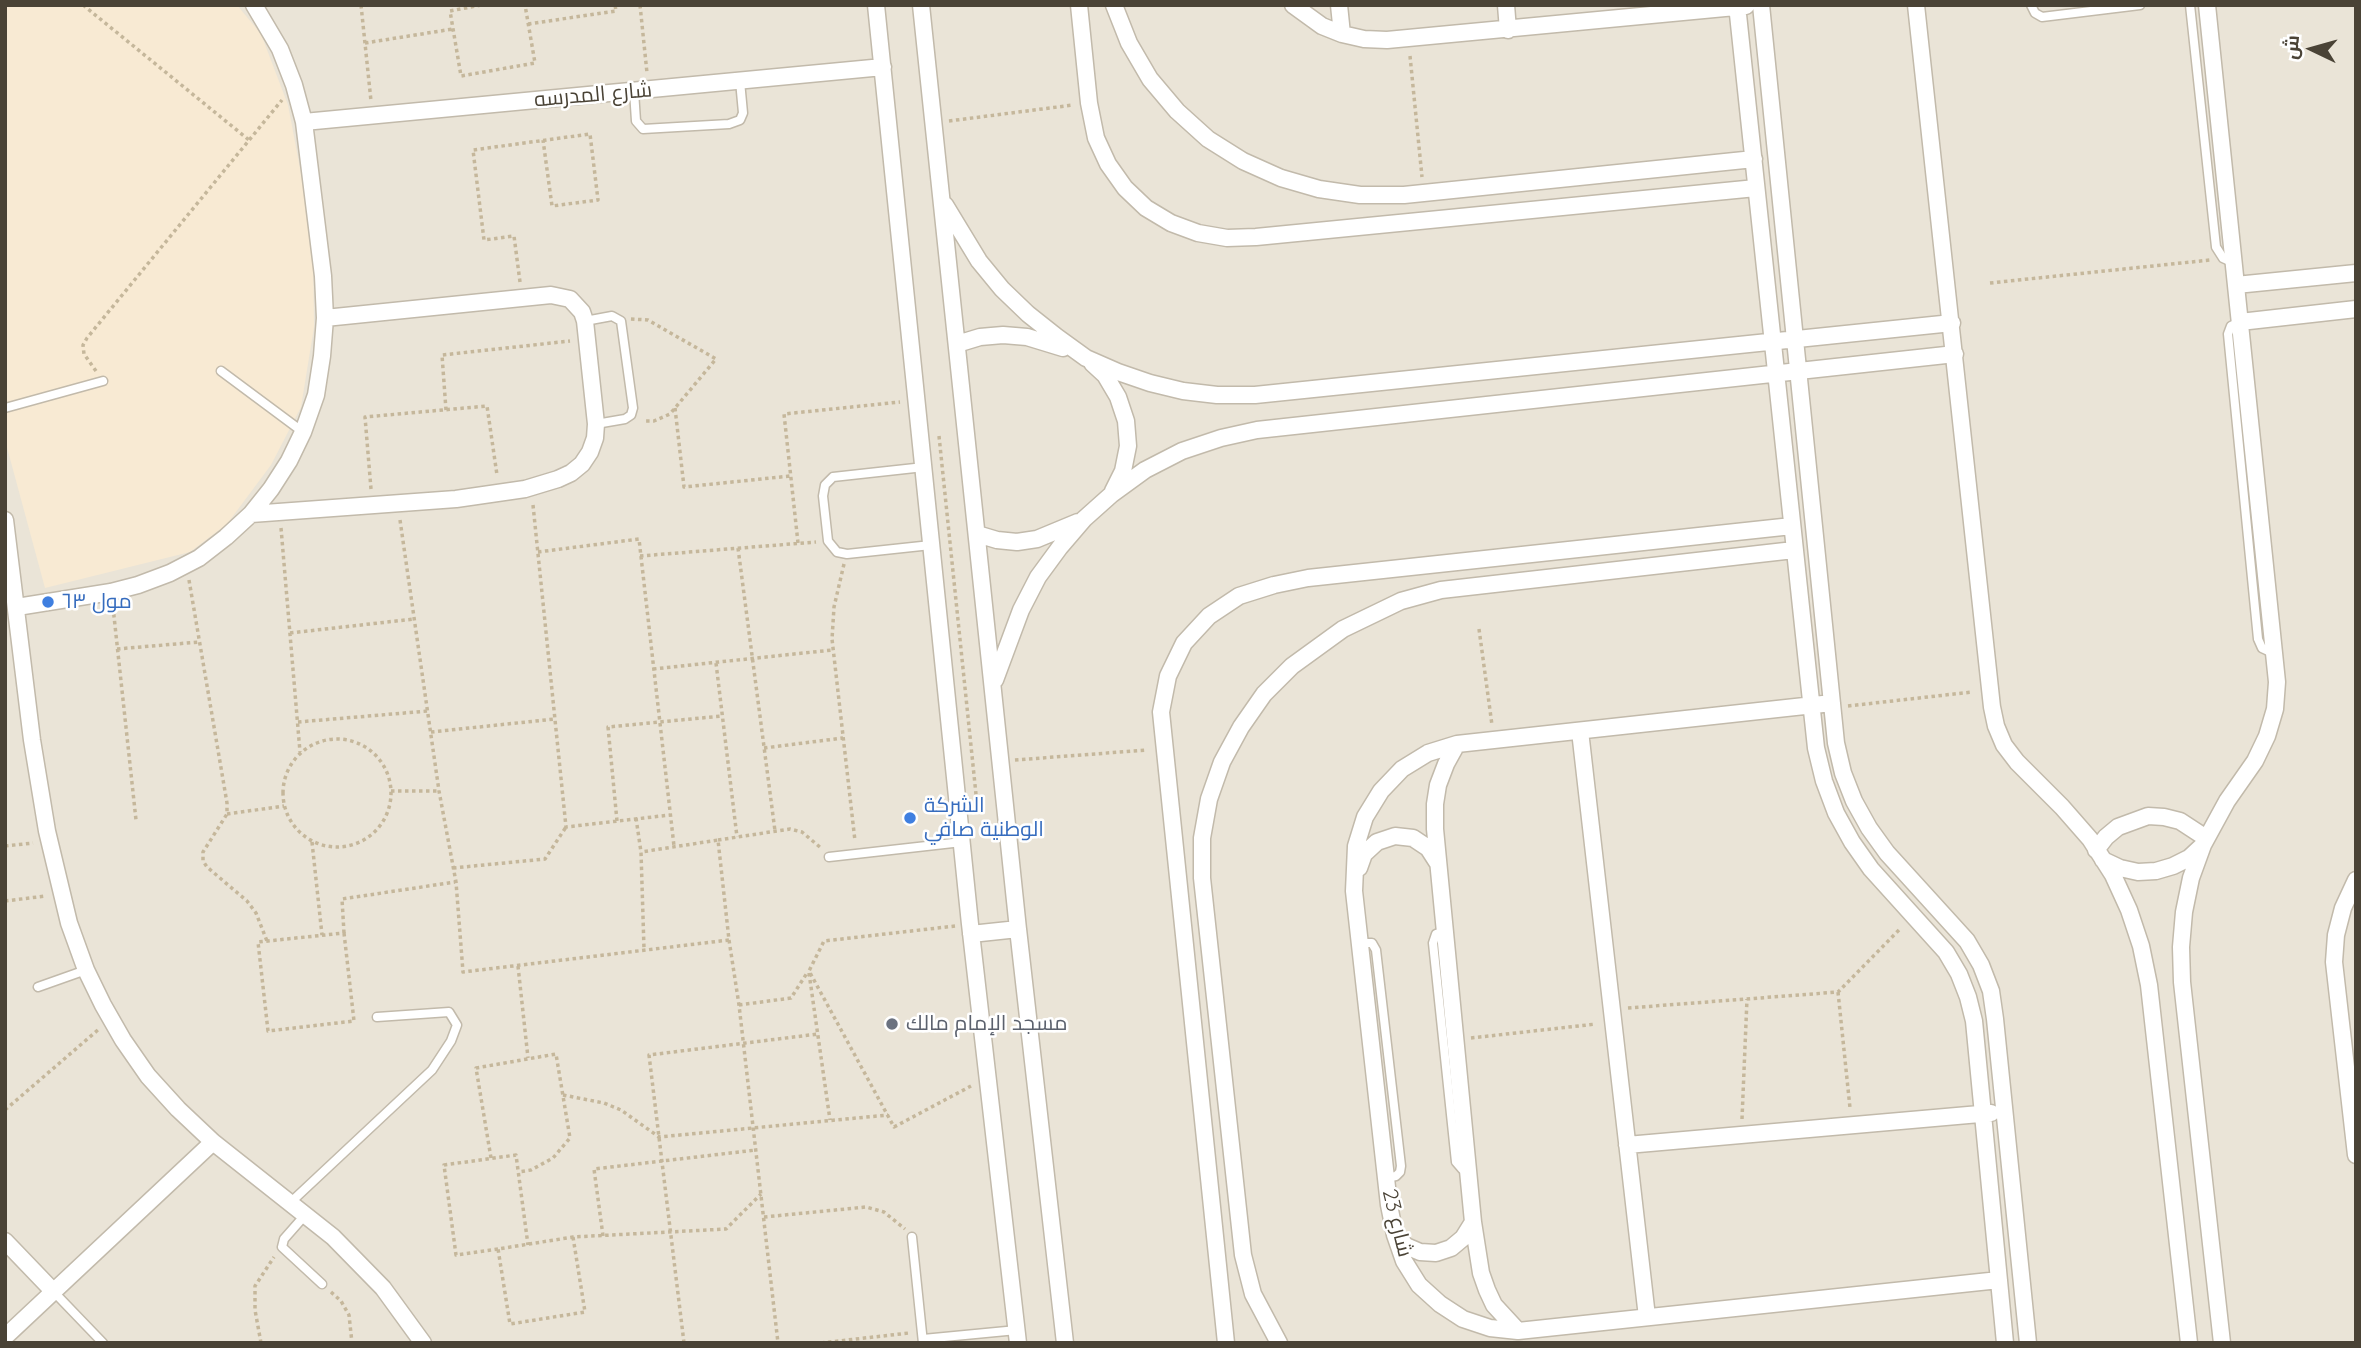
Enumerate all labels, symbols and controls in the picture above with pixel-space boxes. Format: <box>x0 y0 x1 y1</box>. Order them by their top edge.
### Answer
north arrow <box>2277 14 2347 84</box>
text: ش <box>2278 34 2304 60</box>
street label: شارع المدرسه <box>533 77 653 113</box>
place label: مول ٦٣ <box>62 589 132 615</box>
marker: مول ٦٣ <box>40 594 56 610</box>
place label: الشركة الوطنية صافي <box>924 793 1044 843</box>
marker: الشركة الوطنية صافي <box>902 810 918 826</box>
place label: مسجد الإمام مالك <box>906 1011 1068 1037</box>
marker: مسجد الإمام مالك <box>884 1016 900 1032</box>
street label: شارع 23 <box>1376 1186 1418 1260</box>

